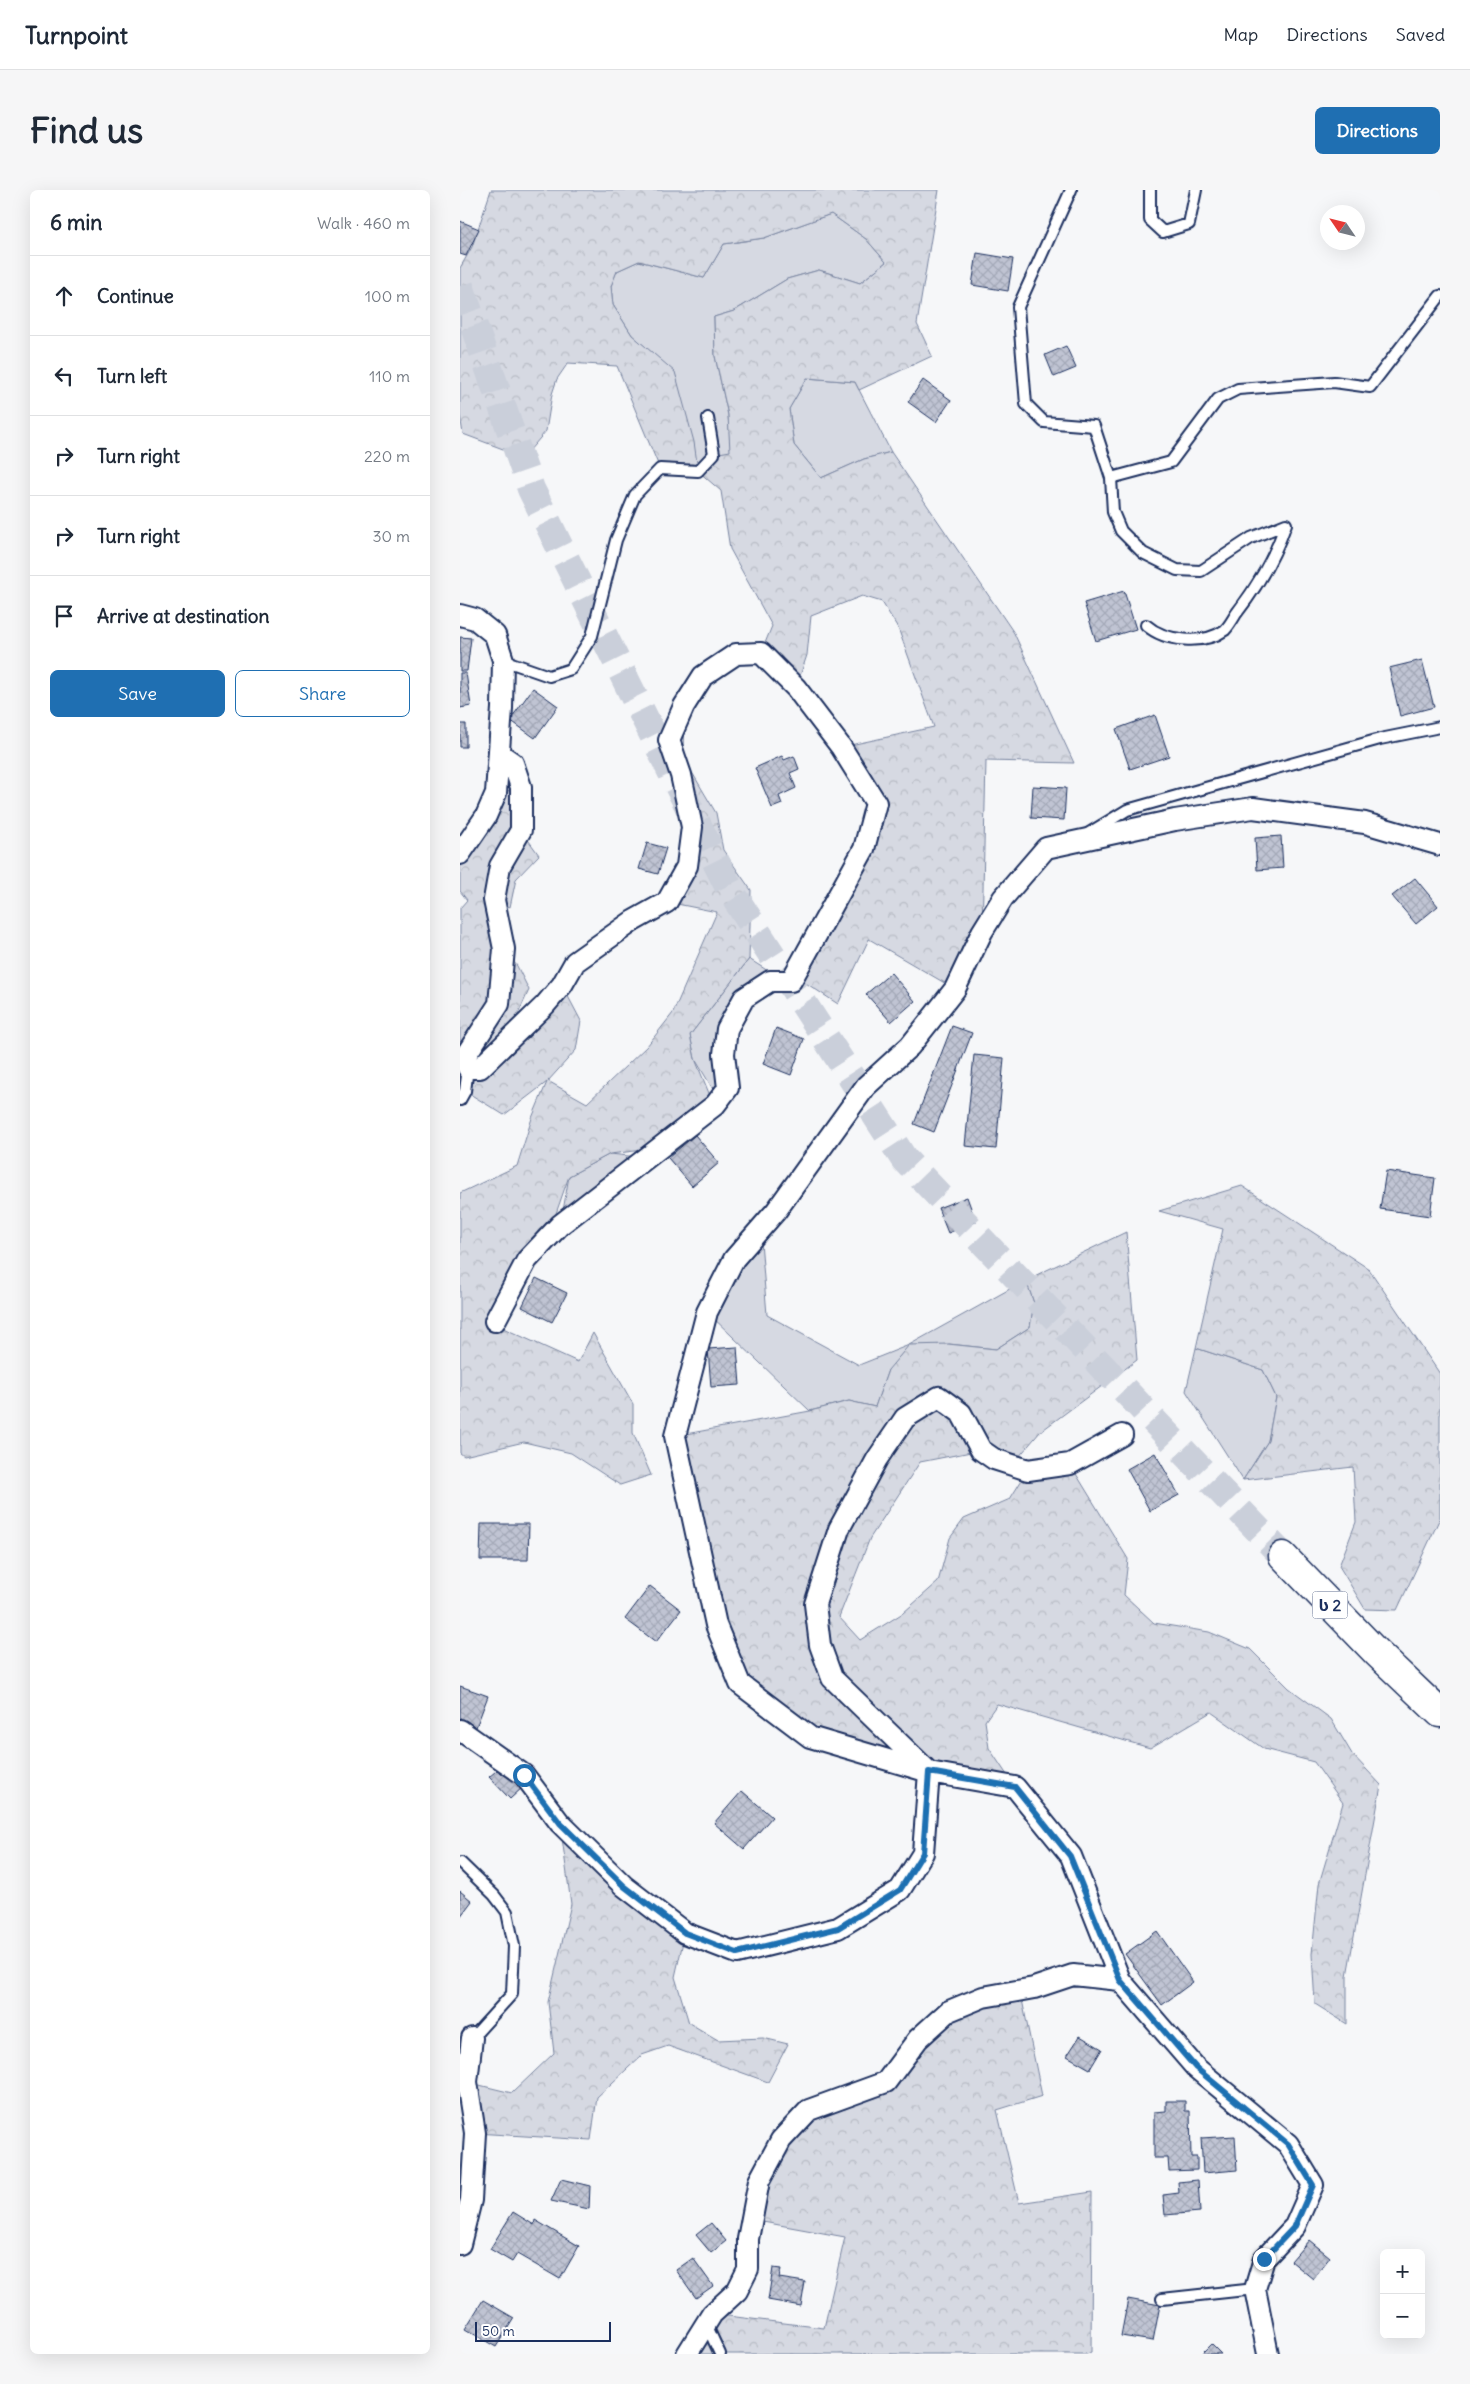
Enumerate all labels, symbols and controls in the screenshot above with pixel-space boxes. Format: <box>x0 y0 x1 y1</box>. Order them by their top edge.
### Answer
text: Turnpoint <box>25 20 128 50</box>
text: Map <box>1223 23 1258 46</box>
text: Directions <box>1286 23 1368 46</box>
text: Saved <box>1396 23 1445 46</box>
button: Directions <box>1315 107 1440 154</box>
text: Find us <box>30 108 143 152</box>
north arrow <box>1320 205 1365 250</box>
text: 6 min <box>50 209 102 236</box>
text: Walk · 460 m <box>317 213 410 233</box>
icon: ahead <box>50 282 78 310</box>
text: Continue <box>97 284 174 308</box>
text: 100 m <box>365 286 410 306</box>
icon: left <box>50 362 78 390</box>
text: Turn left <box>97 364 167 388</box>
text: 110 m <box>369 366 410 386</box>
icon: right <box>50 442 78 470</box>
text: Turn right <box>97 444 180 468</box>
text: 220 m <box>364 446 410 466</box>
icon: right <box>50 522 78 550</box>
text: Turn right <box>97 524 180 548</box>
text: 30 m <box>373 526 410 546</box>
icon: arrive <box>50 602 78 630</box>
text: Arrive at destination <box>97 604 270 628</box>
button: Save <box>50 670 225 717</box>
button: Share <box>235 670 410 717</box>
road number: ს 2 <box>1312 1592 1348 1618</box>
route start <box>513 1764 536 1787</box>
route end <box>1253 2248 1276 2271</box>
map controls <box>1380 2249 1425 2339</box>
button: + <box>1380 2249 1425 2294</box>
button: − <box>1380 2294 1425 2339</box>
scale bar <box>475 2319 611 2342</box>
text: 50 m <box>482 2322 515 2340</box>

